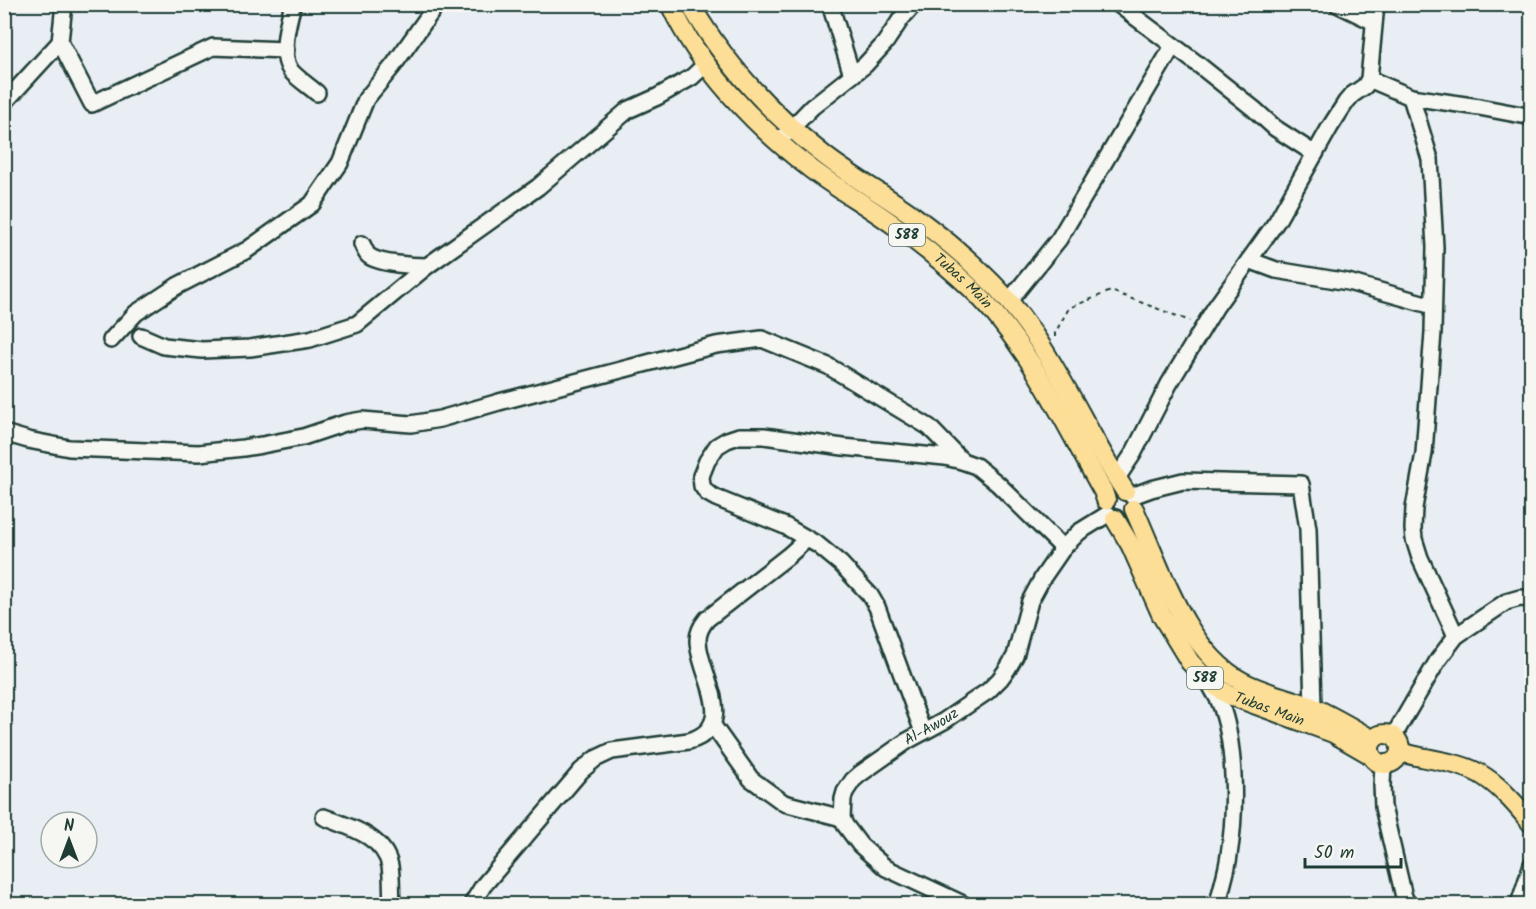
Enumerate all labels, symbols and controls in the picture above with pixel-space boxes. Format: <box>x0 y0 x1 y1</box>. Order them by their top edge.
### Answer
road number: 588 <box>889 224 925 246</box>
street label: Tubas Main <box>928 248 998 315</box>
road number: 588 <box>1187 667 1223 689</box>
street label: Tubas Main <box>1231 686 1308 733</box>
street label: Al-Awouz <box>900 702 964 752</box>
north arrow <box>39 810 99 870</box>
text: N <box>64 814 74 839</box>
scale bar <box>1305 831 1401 869</box>
text: 50 m <box>1314 839 1354 868</box>

